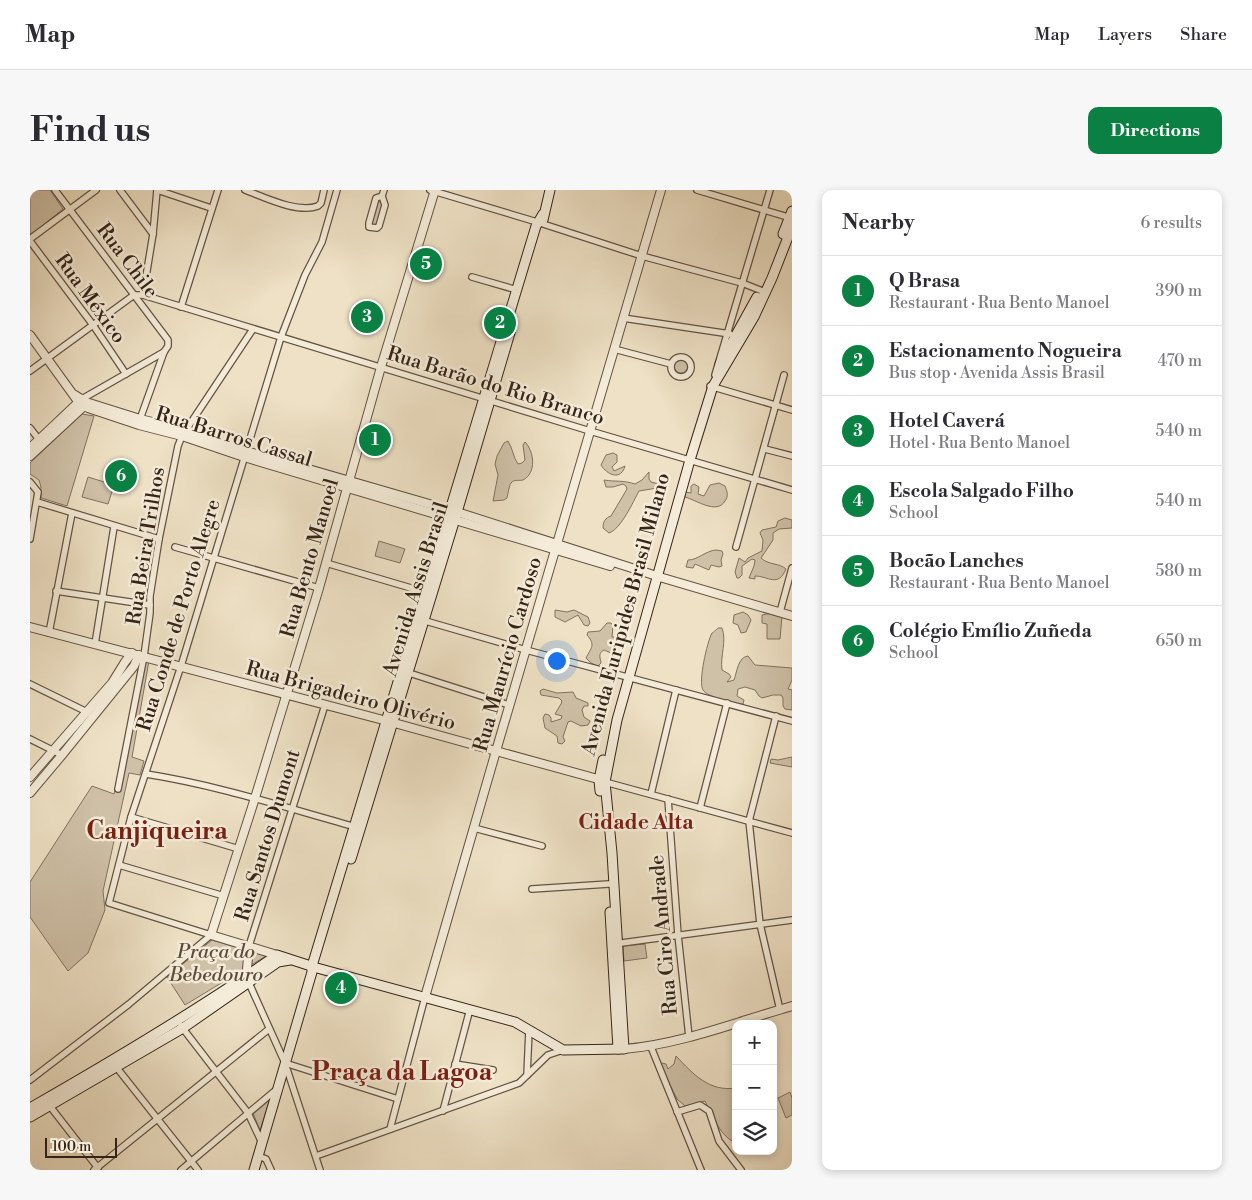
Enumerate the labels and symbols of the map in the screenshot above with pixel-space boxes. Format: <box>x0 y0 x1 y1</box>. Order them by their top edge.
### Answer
street label: Rua Chile <box>90 218 163 303</box>
pin: 5 <box>410 245 442 283</box>
street label: Rua México <box>49 249 131 349</box>
pin: 3 <box>351 298 383 336</box>
pin: 2 <box>484 304 516 342</box>
street label: Rua Barão do Rio Branco <box>384 341 607 431</box>
street label: Rua Barros Cassal <box>152 402 315 473</box>
pin: 1 <box>359 421 391 459</box>
pin: 6 <box>105 457 137 495</box>
street label: Rua Beira Trilhos <box>122 465 171 627</box>
street label: Avenida Euripides Brasil Milano <box>576 470 676 759</box>
street label: Rua Bento Manoel <box>276 476 345 641</box>
street label: Rua Conde de Porto Alegre <box>132 496 227 735</box>
street label: Avenida Assis Brasil <box>378 499 455 681</box>
street label: Rua Maurício Cardoso <box>469 554 548 755</box>
your location <box>544 648 570 674</box>
street label: Rua Brigadeiro Olivério <box>243 656 458 737</box>
street label: Rua Santos Dumont <box>230 746 307 925</box>
district label: Cidade Alta <box>578 810 694 836</box>
district label: Canjiqueira <box>86 816 228 847</box>
street label: Rua Ciro Andrade <box>645 854 684 1016</box>
park label: Praça do Bebedouro <box>168 940 263 988</box>
pin: 4 <box>325 969 357 1007</box>
district label: Praça da Lagoa <box>312 1057 493 1088</box>
scale bar <box>45 1135 118 1158</box>

